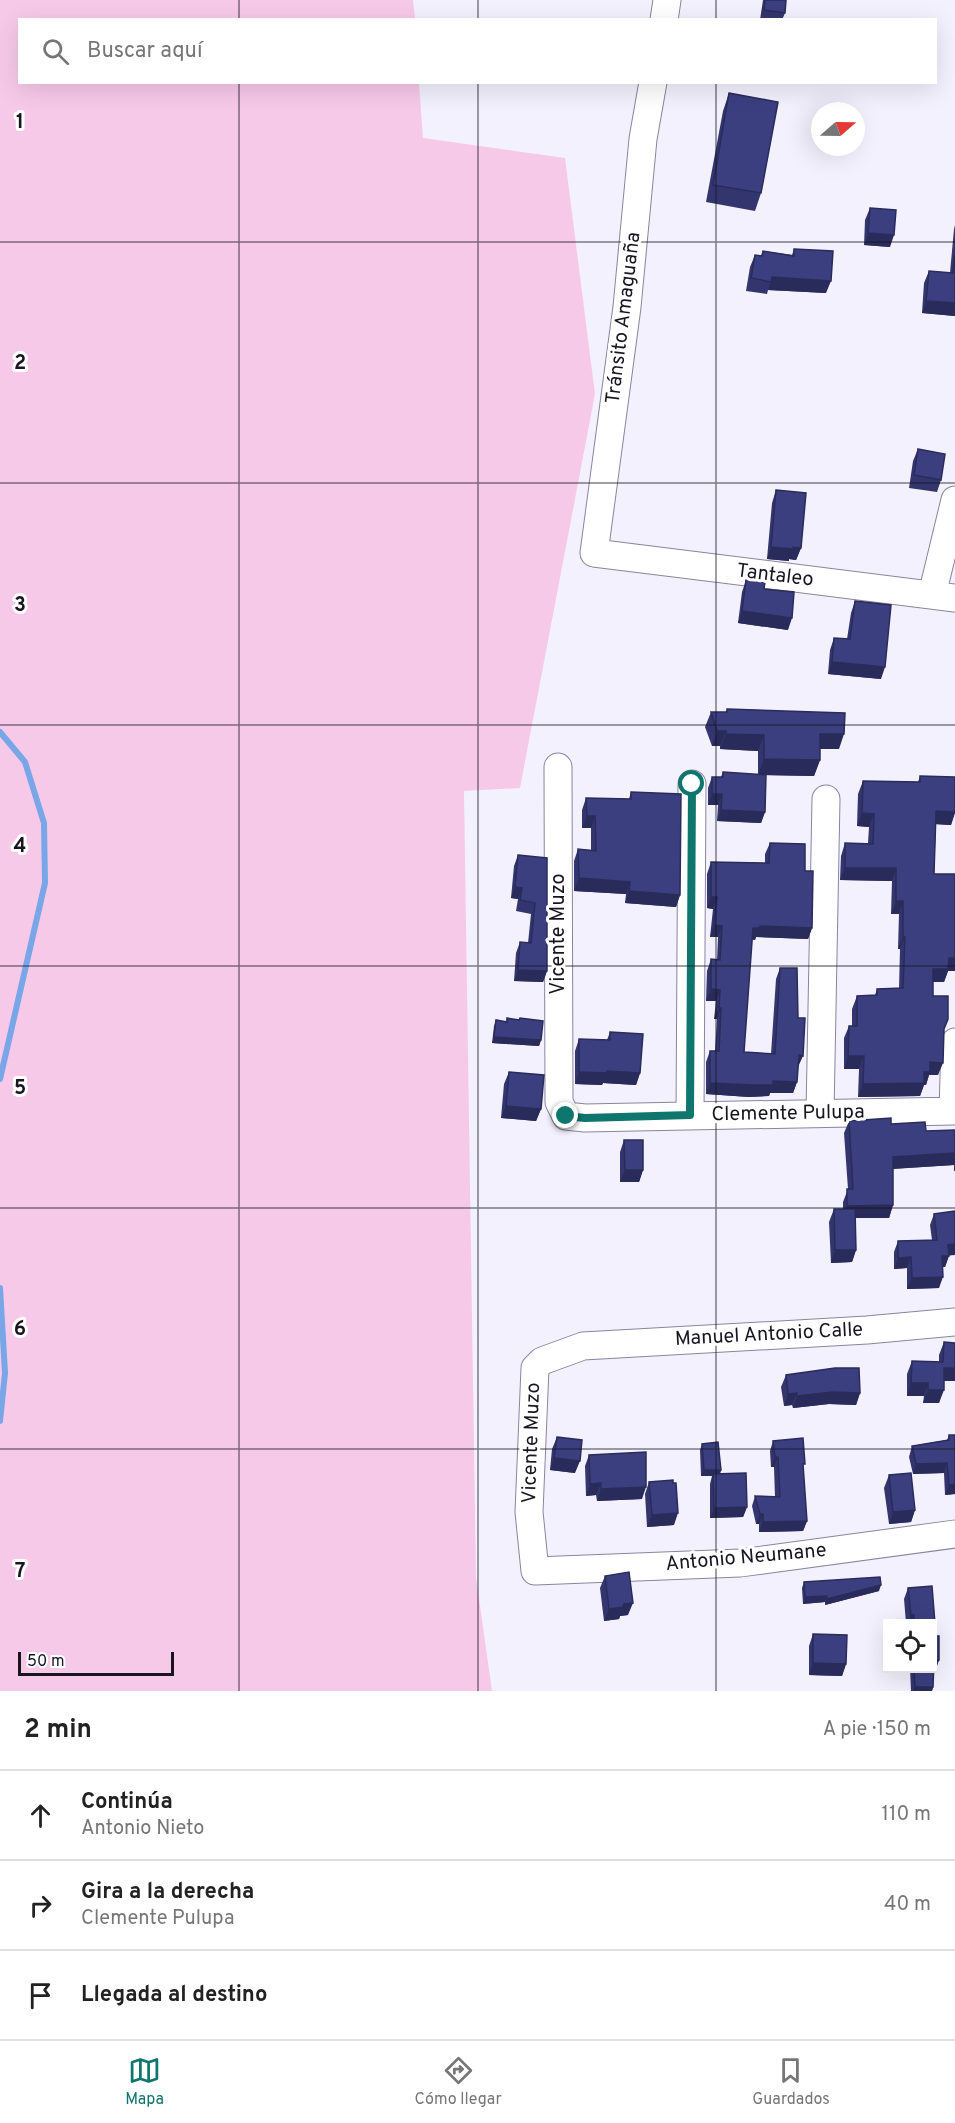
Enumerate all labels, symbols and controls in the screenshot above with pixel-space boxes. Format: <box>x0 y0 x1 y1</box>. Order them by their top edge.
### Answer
search box <box>18 18 937 84</box>
icon: search <box>39 35 72 68</box>
text: Buscar aquí <box>87 38 203 65</box>
north arrow <box>811 102 865 156</box>
text: 1 <box>16 110 24 136</box>
street label: Tránsito Amaguaña <box>601 231 647 405</box>
text: 2 <box>14 351 26 377</box>
street label: Tantaleo <box>735 558 815 594</box>
text: 3 <box>14 593 26 619</box>
route start <box>678 770 704 796</box>
text: 4 <box>14 834 26 860</box>
street label: Vicente Muzo <box>546 873 572 995</box>
text: 5 <box>14 1076 26 1102</box>
street label: Clemente Pulupa <box>711 1100 865 1128</box>
route end <box>552 1102 578 1128</box>
text: 6 <box>14 1317 26 1343</box>
street label: Manuel Antonio Calle <box>674 1317 864 1353</box>
street label: Vicente Muzo <box>517 1382 547 1504</box>
street label: Antonio Neumane <box>664 1538 828 1578</box>
text: 7 <box>15 1559 25 1585</box>
map controls <box>883 1619 937 1673</box>
button: locate <box>883 1619 937 1673</box>
scale bar <box>18 1649 174 1676</box>
text: 50 m <box>27 1652 65 1672</box>
text: 2 min <box>24 1714 92 1747</box>
text: A pie · 150 m <box>823 1717 931 1743</box>
text: Continúa <box>81 1789 173 1816</box>
icon: ahead <box>24 1799 57 1832</box>
text: 110 m <box>882 1802 931 1828</box>
text: Antonio Nieto <box>81 1816 204 1842</box>
text: Gira a la derecha <box>81 1879 254 1906</box>
icon: right <box>24 1889 57 1922</box>
text: 40 m <box>884 1892 931 1918</box>
text: Clemente Pulupa <box>81 1906 234 1932</box>
icon: arrive <box>24 1979 57 2012</box>
text: Llegada al destino <box>81 1982 267 2009</box>
tab: Mapa <box>125 2054 164 2110</box>
tab: Cómo llegar <box>415 2054 502 2110</box>
tab: Guardados <box>752 2054 830 2110</box>

